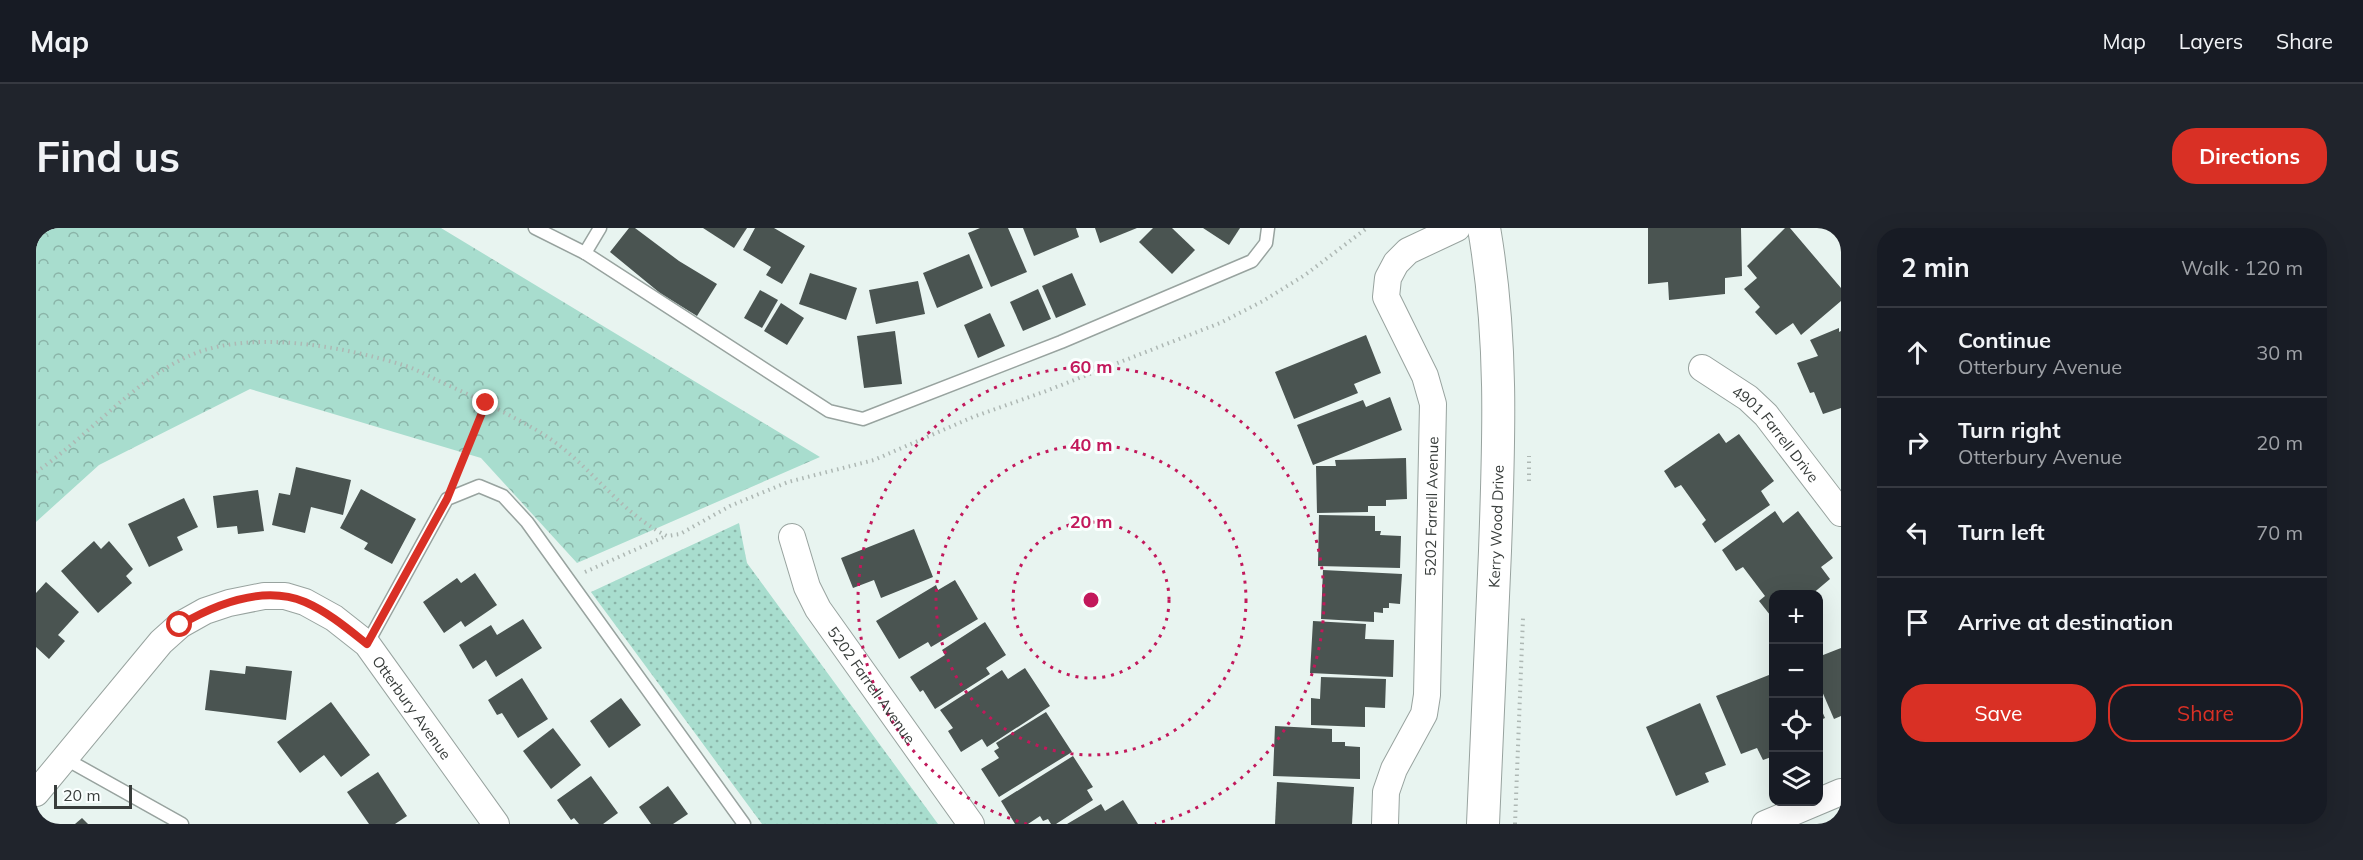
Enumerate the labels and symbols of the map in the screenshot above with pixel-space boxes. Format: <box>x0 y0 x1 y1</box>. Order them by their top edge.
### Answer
text: 60 m <box>1070 355 1112 378</box>
street label: 4901 Farrell Drive <box>1729 381 1823 486</box>
route end <box>472 389 498 415</box>
text: 40 m <box>1070 433 1112 456</box>
street label: 5202 Farrell Avenue <box>1420 436 1442 576</box>
street label: Kerry Wood Drive <box>1484 465 1507 588</box>
text: 20 m <box>1070 510 1112 533</box>
centre of rings <box>1081 590 1101 610</box>
route start <box>166 611 192 637</box>
street label: 5202 Farrell Avenue <box>824 623 920 747</box>
street label: Otterbury Avenue <box>369 652 456 763</box>
scale bar <box>54 782 132 810</box>

